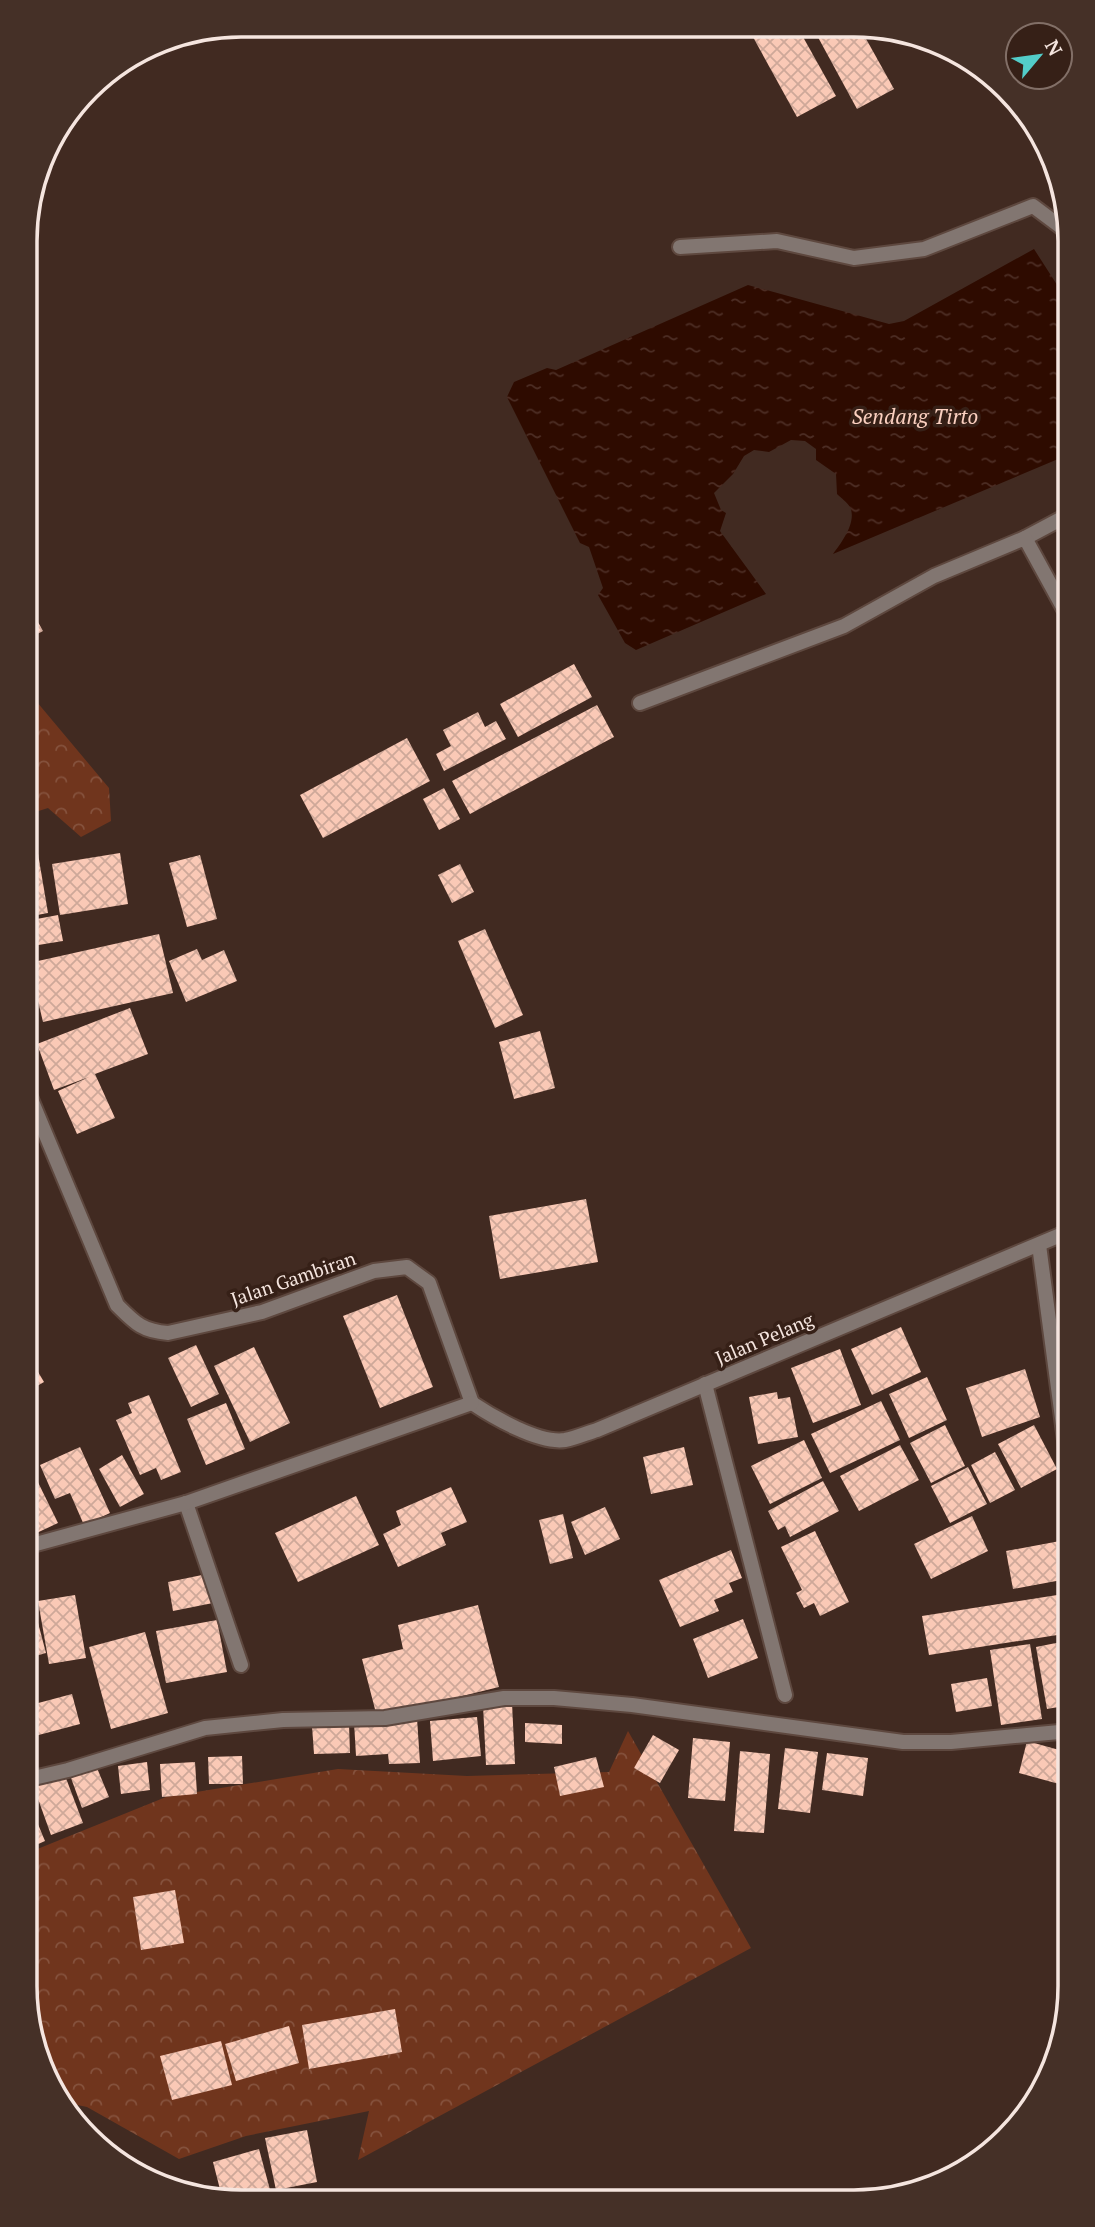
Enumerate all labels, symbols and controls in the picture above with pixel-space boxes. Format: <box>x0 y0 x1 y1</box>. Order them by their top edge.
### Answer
north arrow <box>1004 21 1074 91</box>
text: N <box>1040 35 1069 60</box>
water label: Sendang Tirto <box>852 402 978 430</box>
street label: Jalan Gambiran <box>227 1245 359 1311</box>
street label: Jalan Pelang <box>711 1306 818 1370</box>

